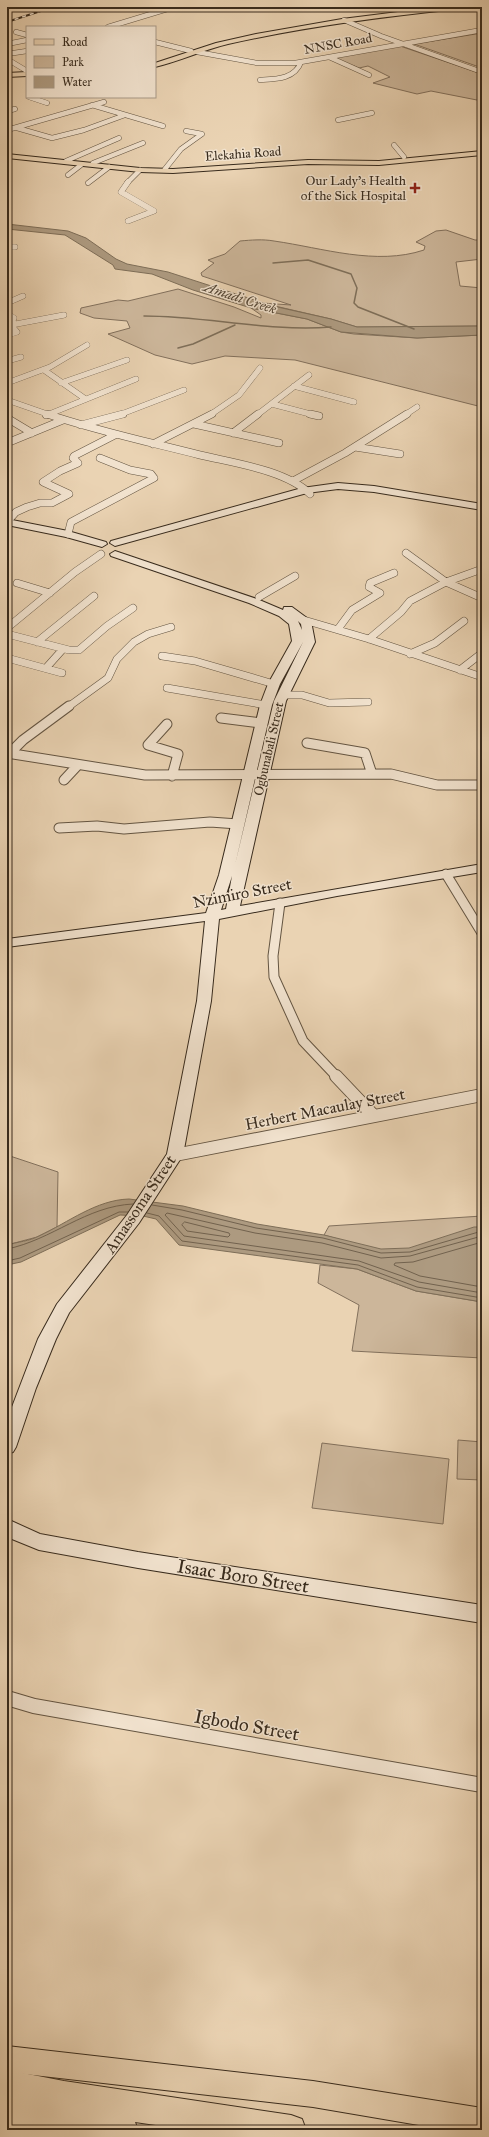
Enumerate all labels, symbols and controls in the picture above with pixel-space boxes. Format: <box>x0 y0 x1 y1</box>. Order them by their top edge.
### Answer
legend <box>26 26 156 98</box>
street label: NNSC Road <box>303 30 374 58</box>
text: Road <box>62 35 88 49</box>
text: Park <box>62 55 84 69</box>
text: Water <box>62 75 92 89</box>
street label: Elekahia Road <box>204 143 282 165</box>
place label: Our Lady's Health of the Sick Hospital <box>301 173 407 204</box>
marker: Our Lady's Health of the Sick Hospital <box>409 182 421 194</box>
water label: Amadi Creek <box>199 278 279 318</box>
street label: Ogbunabali Street <box>250 700 288 797</box>
street label: Nzimiro Street <box>191 874 293 912</box>
street label: Herbert Macaulay Street <box>243 1084 407 1134</box>
street label: Amassoma Street <box>100 1151 180 1257</box>
street label: Isaac Boro Street <box>175 1554 311 1598</box>
street label: Igbodo Street <box>192 1704 302 1747</box>

